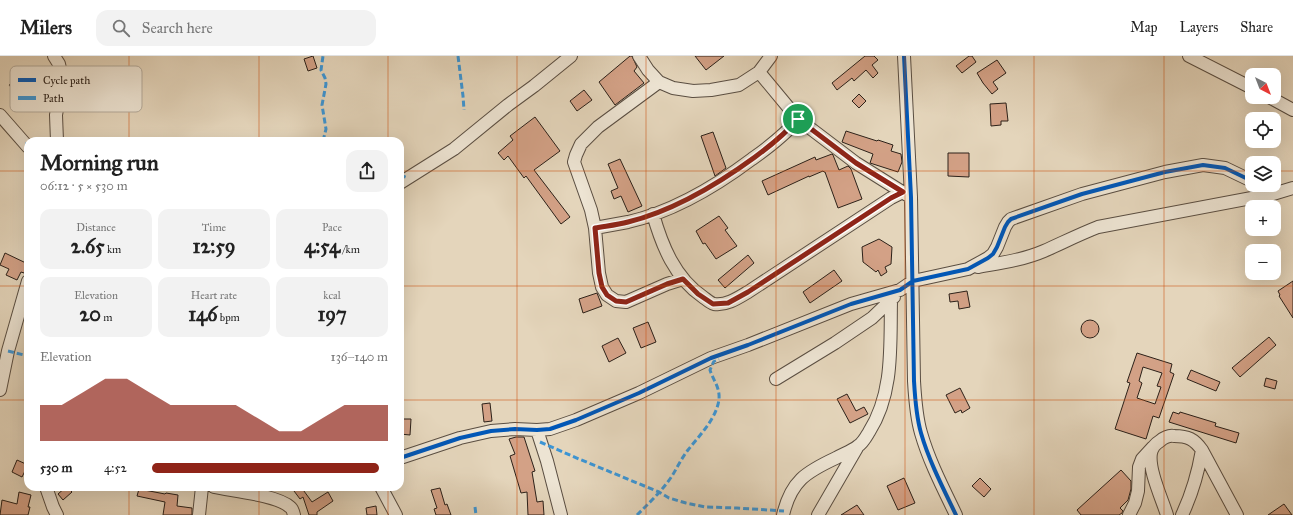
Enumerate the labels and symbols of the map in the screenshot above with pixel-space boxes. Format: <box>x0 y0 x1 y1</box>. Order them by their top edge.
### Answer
legend <box>10 66 142 112</box>
north arrow <box>1245 68 1281 104</box>
text: Cycle path <box>43 74 90 87</box>
text: Path <box>43 92 64 105</box>
pin <box>781 102 815 136</box>

